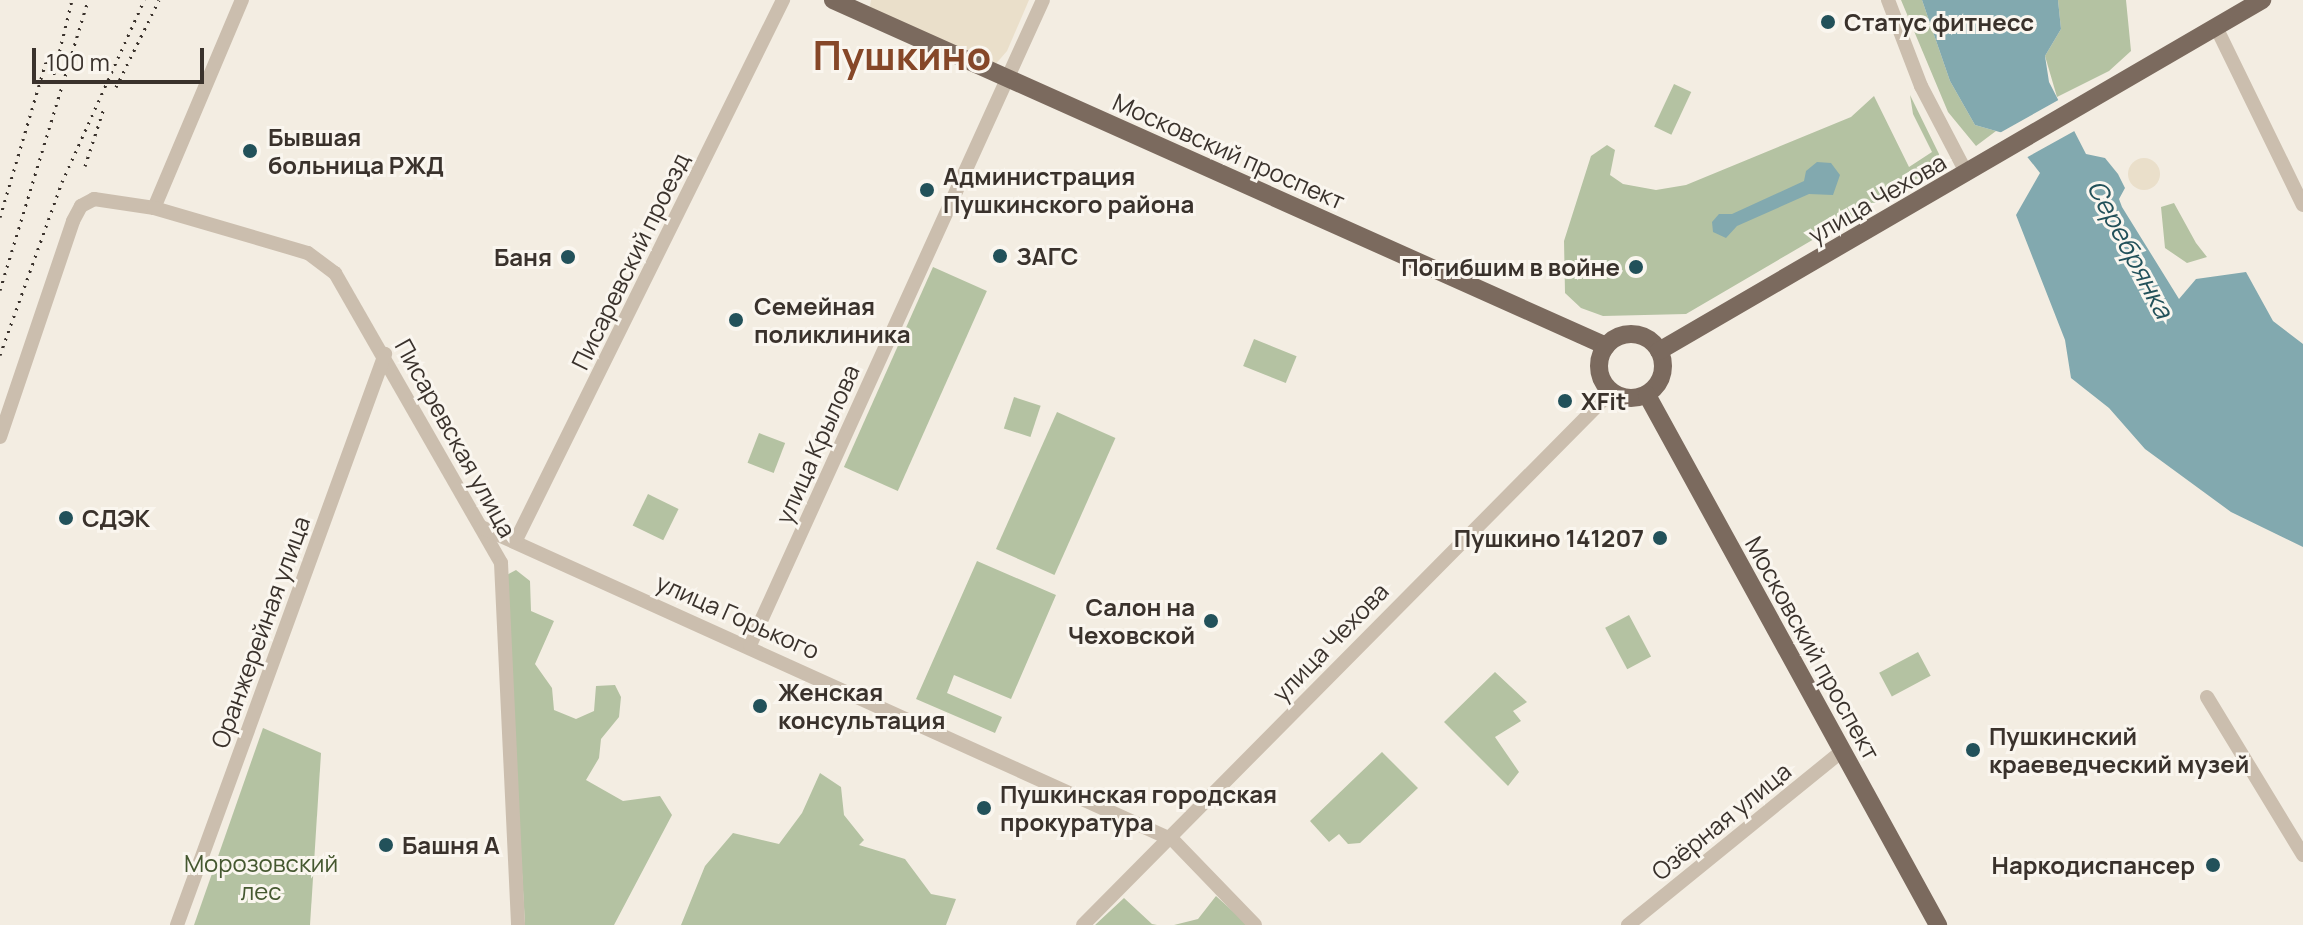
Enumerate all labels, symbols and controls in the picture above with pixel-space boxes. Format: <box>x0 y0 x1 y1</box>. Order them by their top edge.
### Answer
place label: Статус фитнесс <box>1844 8 2034 36</box>
marker: Статус фитнесс <box>1819 13 1837 31</box>
district label: Пушкино <box>813 31 991 79</box>
scale bar <box>36 32 208 82</box>
text: 100 m <box>46 45 110 78</box>
street label: Московский проспект <box>1109 87 1349 215</box>
place label: Бывшая больница РЖД <box>268 123 444 179</box>
marker: Бывшая больница РЖД <box>239 140 261 162</box>
street label: улица Чехова <box>1803 147 1951 249</box>
street label: Писаревский проезд <box>565 148 695 374</box>
place label: Администрация Пушкинского района <box>943 162 1194 218</box>
water label: Серебрянка <box>2081 175 2179 323</box>
marker: Администрация Пушкинского района <box>918 181 936 199</box>
place label: ЗАГС <box>1016 242 1078 270</box>
place label: Баня <box>494 243 552 271</box>
marker: ЗАГС <box>991 247 1009 265</box>
marker: Баня <box>559 248 577 266</box>
place label: Погибшим в войне <box>1401 253 1620 281</box>
marker: Погибшим в войне <box>1627 258 1645 276</box>
place label: Семейная поликлиника <box>754 292 911 348</box>
marker: Семейная поликлиника <box>725 309 747 331</box>
street label: Писаревская улица <box>390 334 522 542</box>
street label: улица Крылова <box>769 360 865 528</box>
place label: XFit <box>1581 387 1626 415</box>
marker: XFit <box>1556 392 1574 410</box>
place label: СДЭК <box>82 504 150 532</box>
marker: СДЭК <box>57 509 75 527</box>
street label: Оранжерейная улица <box>205 512 315 752</box>
place label: Пушкино 141207 <box>1454 524 1644 552</box>
marker: Пушкино 141207 <box>1651 529 1669 547</box>
street label: Московский проспект <box>1740 531 1886 765</box>
street label: улица Горького <box>652 567 824 665</box>
street label: улица Чехова <box>1266 577 1394 707</box>
place label: Салон на Чеховской <box>1068 593 1195 649</box>
marker: Салон на Чеховской <box>1202 612 1220 630</box>
place label: Женская консультация <box>778 678 945 734</box>
marker: Женская консультация <box>749 695 771 717</box>
place label: Пушкинский краеведческий музей <box>1989 722 2249 778</box>
marker: Пушкинский краеведческий музей <box>1964 741 1982 759</box>
street label: Озёрная улица <box>1646 756 1796 886</box>
place label: Пушкинская городская прокуратура <box>1000 780 1277 836</box>
marker: Пушкинская городская прокуратура <box>975 799 993 817</box>
place label: Башня А <box>402 831 500 859</box>
marker: Башня А <box>377 836 395 854</box>
park label: Морозовский лес <box>184 849 338 905</box>
place label: Наркодиспансер <box>1992 851 2195 879</box>
marker: Наркодиспансер <box>2202 854 2224 876</box>

